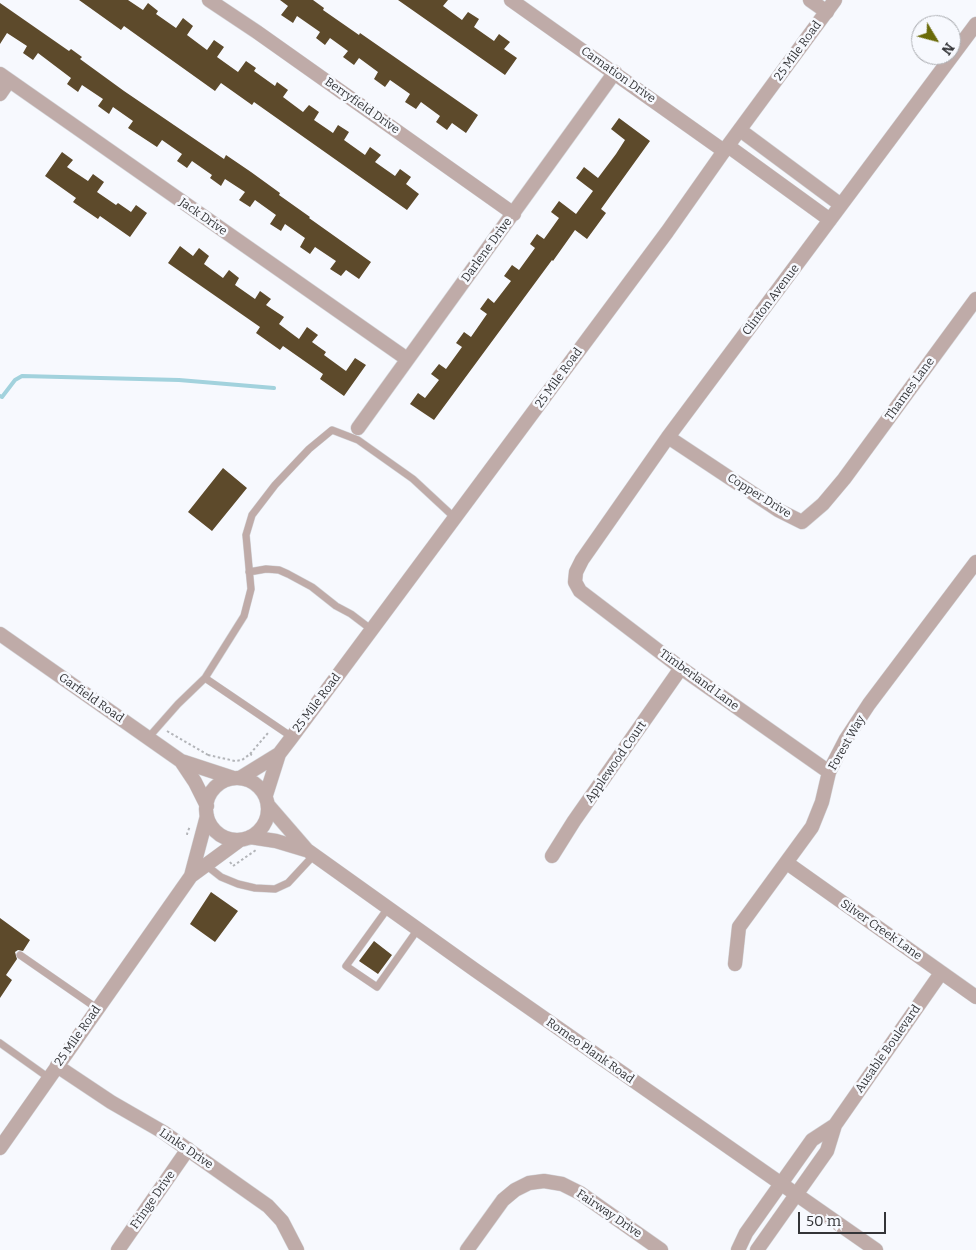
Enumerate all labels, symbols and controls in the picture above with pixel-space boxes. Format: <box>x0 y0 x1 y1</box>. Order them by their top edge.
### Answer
north arrow <box>911 15 961 65</box>
street label: 25 Mile Road <box>772 18 824 84</box>
text: N <box>938 39 958 58</box>
street label: Carnation Drive <box>578 44 658 106</box>
street label: Berryfield Drive <box>322 75 402 137</box>
street label: Jack Drive <box>176 195 230 239</box>
street label: Darlene Drive <box>459 215 515 285</box>
street label: Clinton Avenue <box>740 262 802 338</box>
street label: 25 Mile Road <box>533 345 585 411</box>
street label: Thames Lane <box>882 355 938 423</box>
street label: Copper Drive <box>724 471 794 521</box>
street label: Timberland Lane <box>657 646 741 714</box>
street label: Garfield Road <box>56 670 126 726</box>
street label: 25 Mile Road <box>290 671 344 735</box>
street label: Forest Way <box>826 713 868 773</box>
street label: Applewood Court <box>582 718 650 806</box>
street label: Silver Creek Lane <box>838 897 924 963</box>
street label: Ausable Boulevard <box>852 1002 924 1096</box>
street label: 25 Mile Road <box>52 1003 104 1069</box>
street label: Romeo Plank Road <box>543 1015 637 1087</box>
street label: Links Drive <box>156 1126 216 1172</box>
street label: Fringe Drive <box>128 1168 178 1232</box>
street label: Fairway Drive <box>574 1187 644 1241</box>
scale bar <box>801 1202 888 1234</box>
text: 50 m <box>806 1212 841 1230</box>

